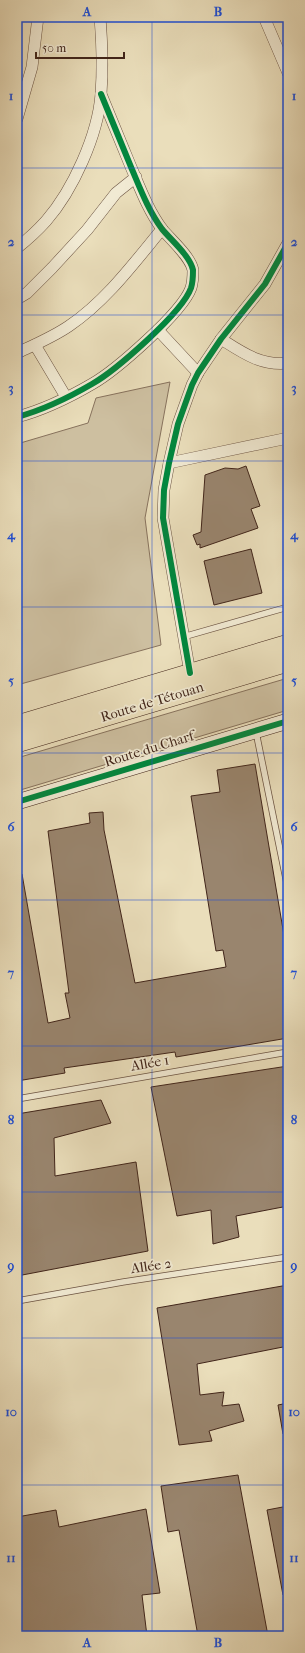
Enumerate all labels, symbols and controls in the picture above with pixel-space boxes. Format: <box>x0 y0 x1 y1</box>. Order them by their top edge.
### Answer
text: A <box>82 4 92 19</box>
text: B <box>214 4 223 19</box>
scale bar <box>36 34 124 60</box>
text: 50 m <box>42 41 66 55</box>
text: 1 <box>9 88 14 103</box>
text: 1 <box>292 88 297 103</box>
text: 2 <box>8 234 15 249</box>
text: 2 <box>291 234 298 249</box>
text: 3 <box>8 380 14 396</box>
text: 3 <box>291 380 297 396</box>
text: 4 <box>6 527 16 543</box>
text: 4 <box>289 527 299 543</box>
text: 5 <box>8 673 14 688</box>
text: 5 <box>291 673 297 688</box>
street label: Route de Tétouan <box>98 678 206 726</box>
street label: Route du Charf <box>102 726 199 771</box>
text: 6 <box>7 819 15 834</box>
text: 6 <box>290 819 298 834</box>
text: 7 <box>7 965 15 980</box>
text: 7 <box>290 965 298 980</box>
street label: Allée 1 <box>129 1051 170 1075</box>
text: 8 <box>8 1112 15 1127</box>
text: 8 <box>291 1112 298 1127</box>
street label: Allée 2 <box>129 1255 172 1277</box>
text: 9 <box>7 1258 15 1274</box>
text: 9 <box>290 1258 298 1274</box>
text: 10 <box>5 1404 17 1419</box>
text: 10 <box>288 1404 300 1419</box>
text: 11 <box>6 1550 16 1565</box>
text: 11 <box>289 1550 299 1565</box>
text: A <box>82 1635 92 1650</box>
text: B <box>214 1635 223 1650</box>

